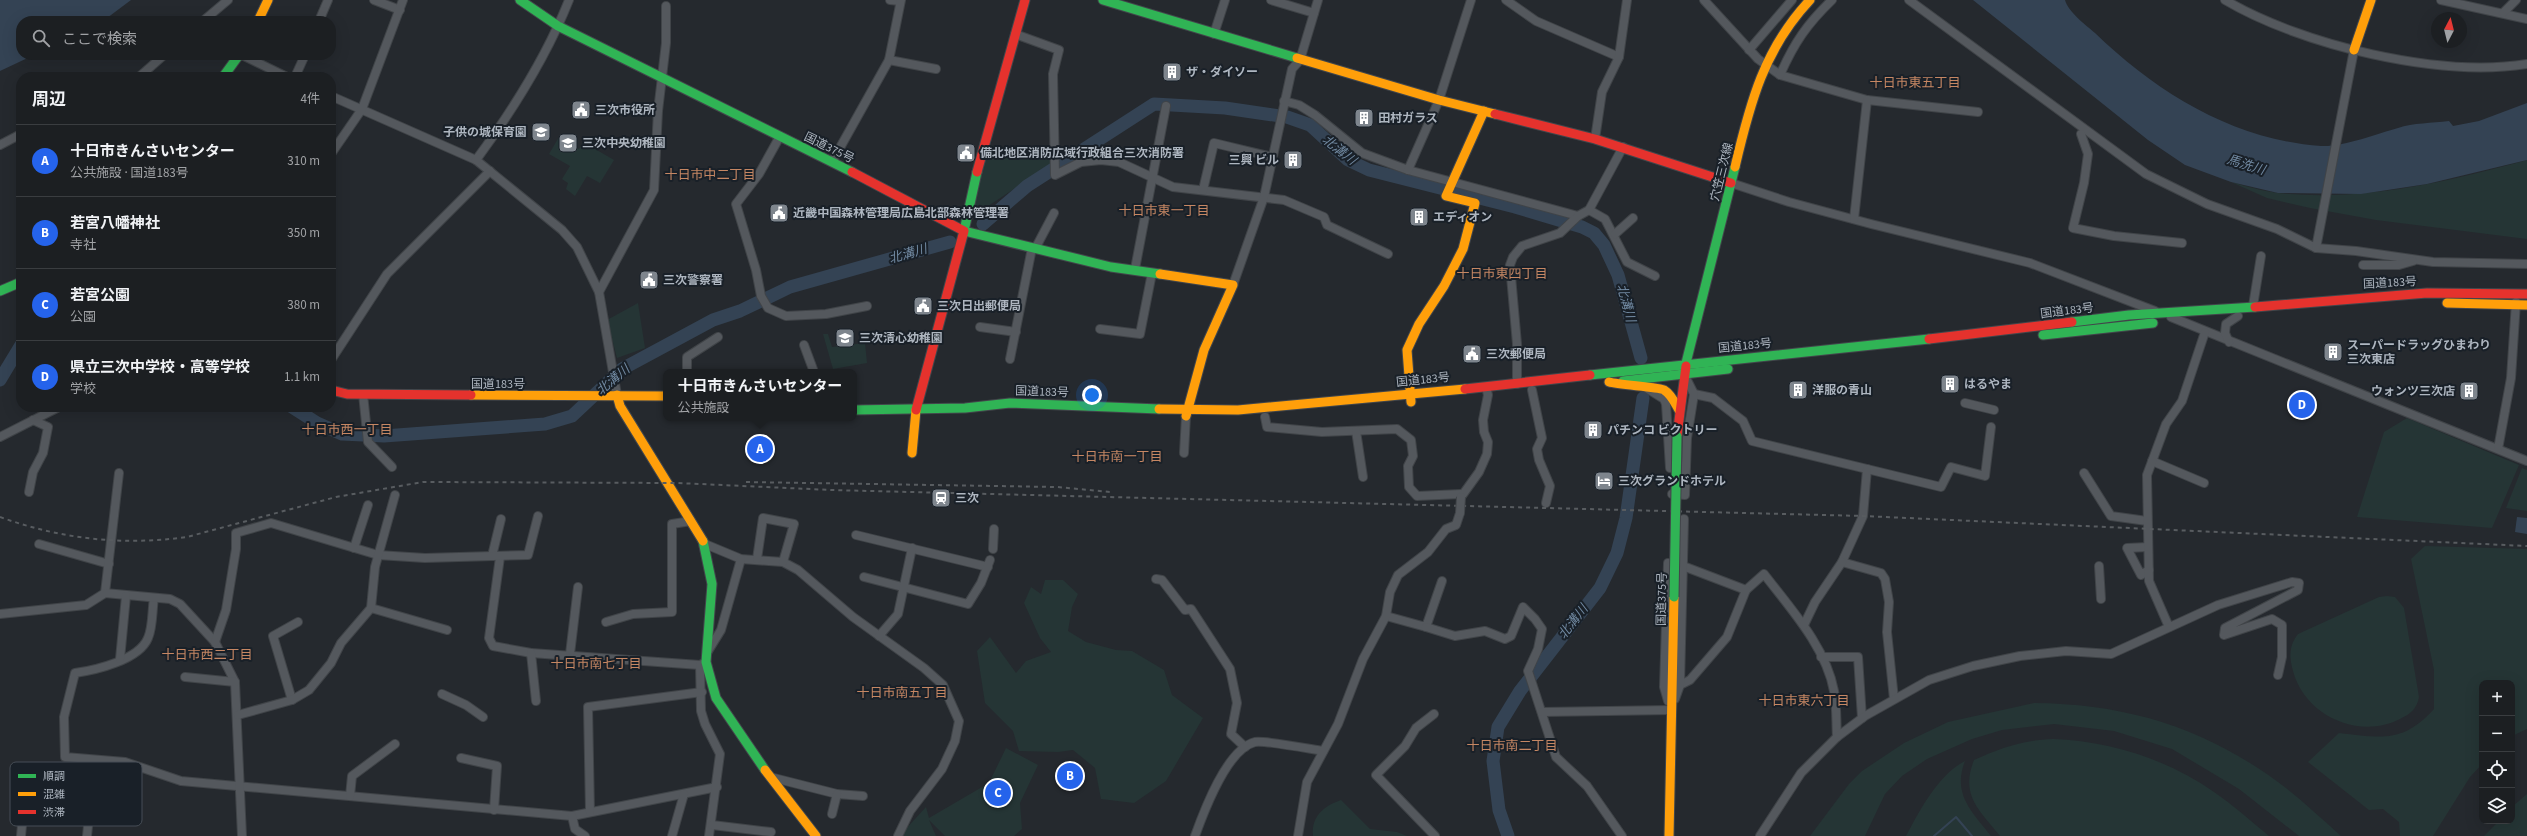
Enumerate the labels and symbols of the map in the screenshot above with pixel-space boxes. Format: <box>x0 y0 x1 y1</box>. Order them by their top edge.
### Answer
north arrow <box>2431 12 2467 48</box>
building icon: ザ・ダイソー <box>1161 61 1183 83</box>
place label: ザ・ダイソー <box>1186 64 1258 81</box>
district label: 十日市東五丁目 <box>1869 74 1961 92</box>
public building icon: 三次市役所 <box>570 99 592 121</box>
place label: 三次市役所 <box>595 102 655 119</box>
building icon: 田村ガラス <box>1353 107 1375 129</box>
place label: 田村ガラス <box>1378 110 1438 127</box>
school or university icon: 子供の城保育園 <box>530 121 552 143</box>
place label: 子供の城保育園 <box>443 124 527 141</box>
street label: 国道375号 <box>801 129 857 167</box>
water label: 北溝川 <box>1318 131 1361 170</box>
school or university icon: 三次中央幼稚園 <box>557 132 579 154</box>
place label: 三次中央幼稚園 <box>582 135 666 152</box>
street label: 穴笠三次線 <box>1706 141 1738 203</box>
public building icon: 備北地区消防広域行政組合三次消防署 <box>955 142 977 164</box>
place label: 備北地区消防広域行政組合三次消防署 <box>980 145 1184 162</box>
building icon: 三興 ビル <box>1282 149 1304 171</box>
water label: 馬洗川 <box>2225 151 2269 180</box>
place label: 三興 ビル <box>1229 152 1279 169</box>
district label: 十日市中二丁目 <box>664 166 756 184</box>
public building icon: 近畿中国森林管理局広島北部森林管理署 <box>768 202 790 224</box>
district label: 十日市東一丁目 <box>1118 202 1210 220</box>
place label: 近畿中国森林管理局広島北部森林管理署 <box>793 205 1009 222</box>
building icon: エディオン <box>1408 206 1430 228</box>
place label: エディオン <box>1433 209 1492 226</box>
water label: 北溝川 <box>887 239 931 268</box>
district label: 十日市東四丁目 <box>1456 265 1548 283</box>
public building icon: 三次警察署 <box>638 269 660 291</box>
place label: 三次警察署 <box>663 272 723 289</box>
street label: 国道183号 <box>2363 273 2417 293</box>
water label: 北溝川 <box>1612 282 1640 326</box>
public building icon: 三次日出郵便局 <box>912 295 934 317</box>
place label: 三次日出郵便局 <box>937 298 1021 315</box>
street label: 国道183号 <box>2039 299 2095 323</box>
school or university icon: 三次清心幼稚園 <box>834 327 856 349</box>
place label: 三次清心幼稚園 <box>859 330 943 347</box>
street label: 国道183号 <box>1717 335 1773 357</box>
place label: スーパードラッグひまわり 三次東店 <box>2347 337 2491 368</box>
building icon: スーパードラッグひまわり 三次東店 <box>2322 341 2344 363</box>
public building icon: 三次郵便局 <box>1461 343 1483 365</box>
place label: 三次郵便局 <box>1486 346 1546 363</box>
water label: 北溝川 <box>592 359 635 399</box>
street label: 国道183号 <box>1395 369 1451 391</box>
building icon: はるやま <box>1939 373 1961 395</box>
street label: 国道183号 <box>471 376 525 393</box>
place label: はるやま <box>1964 376 2012 393</box>
building icon: 洋服の青山 <box>1787 379 1809 401</box>
building icon: ウォンツ三次店 <box>2458 380 2480 402</box>
place label: 洋服の青山 <box>1812 382 1872 399</box>
street label: 国道183号 <box>1015 383 1069 401</box>
place label: ウォンツ三次店 <box>2371 383 2455 400</box>
your location <box>1082 385 1102 405</box>
pin: D <box>2289 390 2315 420</box>
building icon: パチンコ ビクトリー <box>1582 419 1604 441</box>
district label: 十日市西一丁目 <box>301 421 393 439</box>
place label: パチンコ ビクトリー <box>1607 422 1717 439</box>
pin: A <box>747 434 773 464</box>
district label: 十日市南一丁目 <box>1071 448 1163 466</box>
hotel icon: 三次グランドホテル <box>1593 470 1615 492</box>
place label: 三次グランドホテル <box>1618 473 1726 490</box>
station icon: 三次 <box>930 487 952 509</box>
place label: 三次 <box>955 490 979 507</box>
street label: 国道375号 <box>1653 572 1671 626</box>
water label: 北溝川 <box>1554 600 1593 643</box>
district label: 十日市西二丁目 <box>161 646 253 664</box>
district label: 十日市南七丁目 <box>550 655 642 673</box>
district label: 十日市南五丁目 <box>856 684 948 702</box>
district label: 十日市東六丁目 <box>1758 692 1850 710</box>
district label: 十日市南二丁目 <box>1466 737 1558 755</box>
pin: B <box>1057 761 1083 791</box>
legend <box>10 762 142 826</box>
text: 順調 <box>43 769 65 784</box>
pin: C <box>985 778 1011 808</box>
text: 混雑 <box>43 787 65 802</box>
text: 渋滞 <box>43 805 65 820</box>

